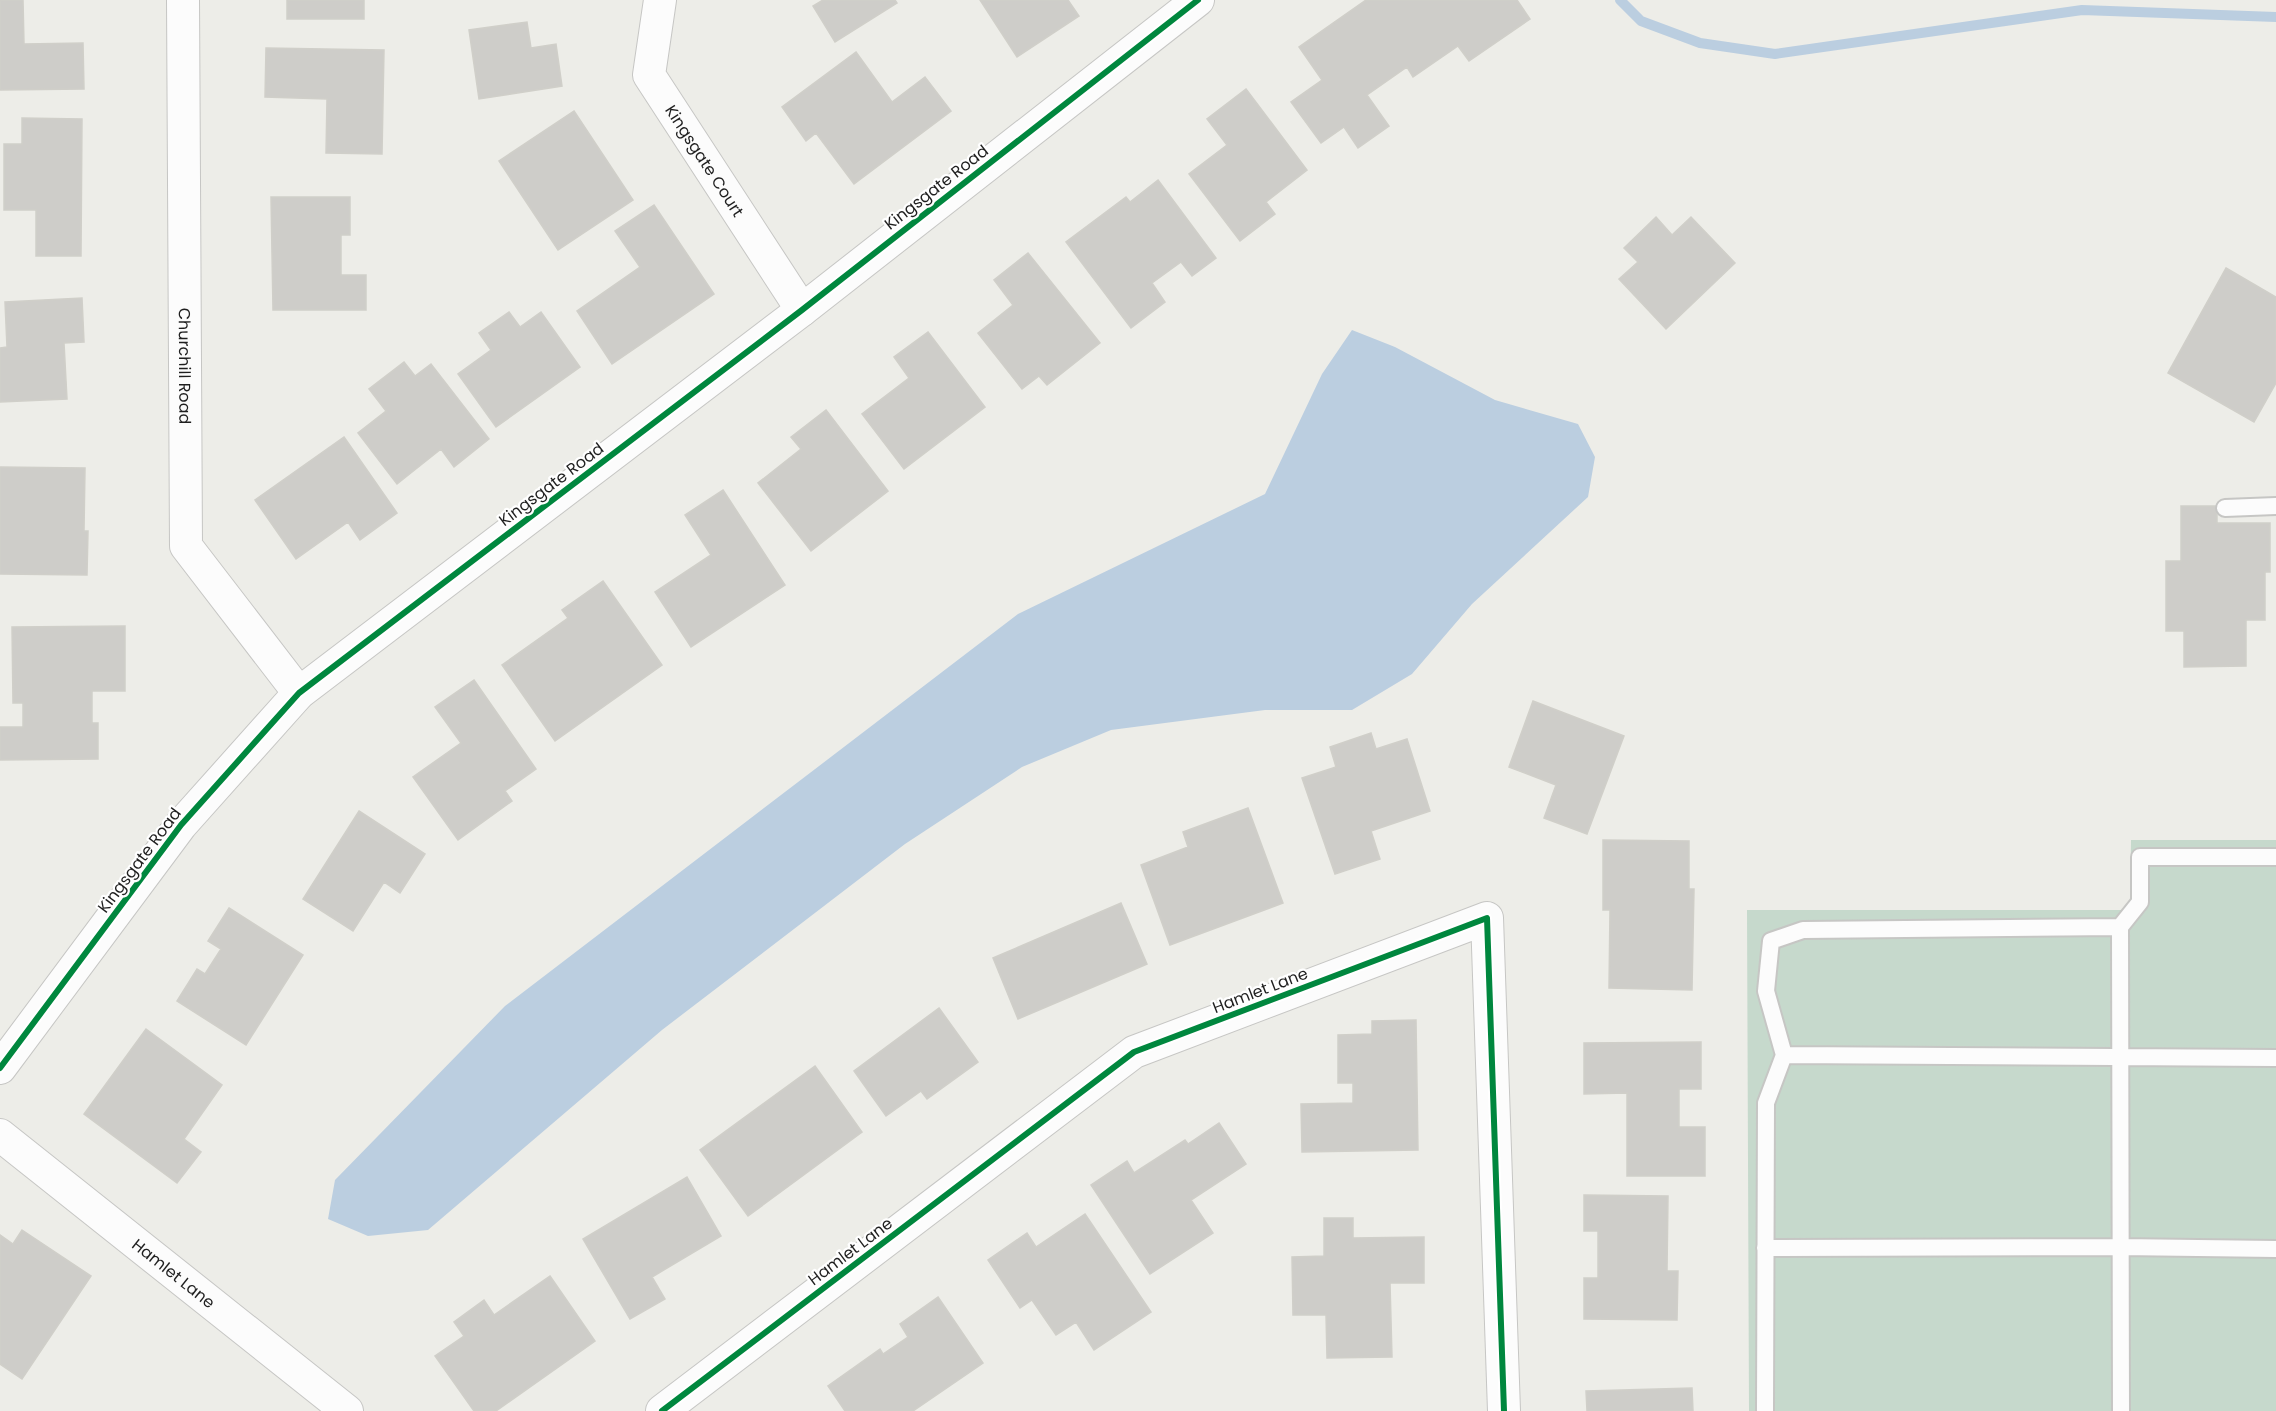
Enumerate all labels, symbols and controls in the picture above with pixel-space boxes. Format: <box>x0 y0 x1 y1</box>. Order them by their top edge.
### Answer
street label: Kingsgate Court <box>659 100 749 222</box>
street label: Kingsgate Road <box>880 139 993 235</box>
street label: Churchill Road <box>173 308 196 424</box>
street label: Kingsgate Road <box>494 437 609 532</box>
street label: Kingsgate Road <box>92 803 187 918</box>
street label: Hamlet Lane <box>1209 962 1311 1019</box>
street label: Hamlet Lane <box>803 1212 897 1291</box>
street label: Hamlet Lane <box>127 1233 220 1314</box>

